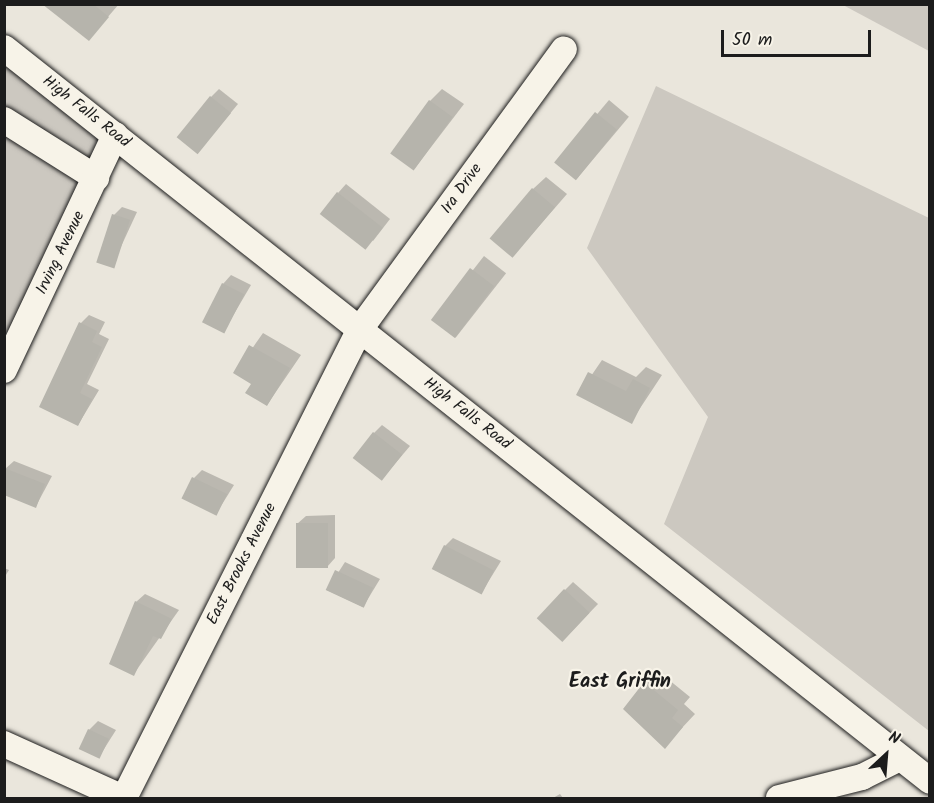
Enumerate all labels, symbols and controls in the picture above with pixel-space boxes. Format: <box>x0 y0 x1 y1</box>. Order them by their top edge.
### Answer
scale bar <box>724 18 874 56</box>
text: 50 m <box>732 26 772 55</box>
street label: High Falls Road <box>38 72 134 152</box>
street label: Ira Drive <box>437 160 487 218</box>
street label: Irving Avenue <box>33 208 89 298</box>
street label: High Falls Road <box>419 374 515 454</box>
street label: East Brooks Avenue <box>203 500 281 628</box>
district label: East Griffin <box>569 670 671 694</box>
north arrow <box>856 725 916 785</box>
text: N <box>884 725 904 752</box>

